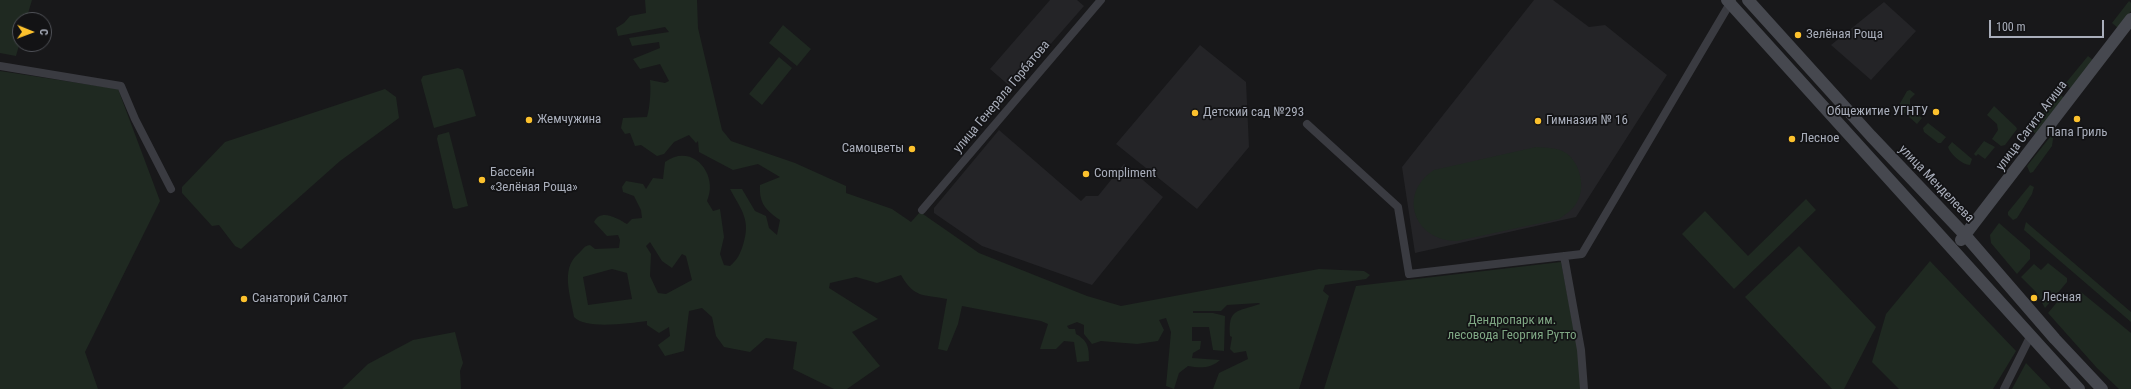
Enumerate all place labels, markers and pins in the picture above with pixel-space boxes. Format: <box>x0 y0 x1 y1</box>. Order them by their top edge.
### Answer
place label: Зелёная Роща <box>1806 27 1883 43</box>
marker: Зелёная Роща <box>1793 30 1803 40</box>
place label: Общежитие УГНТУ <box>1827 104 1928 120</box>
place label: Детский сад №293 <box>1203 105 1304 121</box>
marker: Общежитие УГНТУ <box>1931 107 1941 117</box>
marker: Детский сад №293 <box>1190 108 1200 118</box>
place label: Жемчужина <box>537 112 601 128</box>
place label: Гимназия № 16 <box>1546 113 1628 129</box>
marker: Папа Гриль <box>2072 114 2082 124</box>
marker: Жемчужина <box>524 115 534 125</box>
marker: Гимназия № 16 <box>1533 116 1543 126</box>
place label: Папа Гриль <box>2046 125 2108 141</box>
place label: Лесное <box>1800 131 1839 147</box>
marker: Лесное <box>1787 134 1797 144</box>
place label: Самоцветы <box>842 141 904 157</box>
marker: Самоцветы <box>907 144 917 154</box>
place label: Бассейн «Зелёная Роща» <box>490 165 578 196</box>
place label: Compliment <box>1094 166 1156 182</box>
marker: Compliment <box>1081 169 1091 179</box>
marker: Бассейн «Зелёная Роща» <box>477 175 487 185</box>
place label: Лесная <box>2042 290 2081 306</box>
place label: Санаторий Салют <box>252 291 348 307</box>
marker: Лесная <box>2029 293 2039 303</box>
marker: Санаторий Салют <box>239 294 249 304</box>

